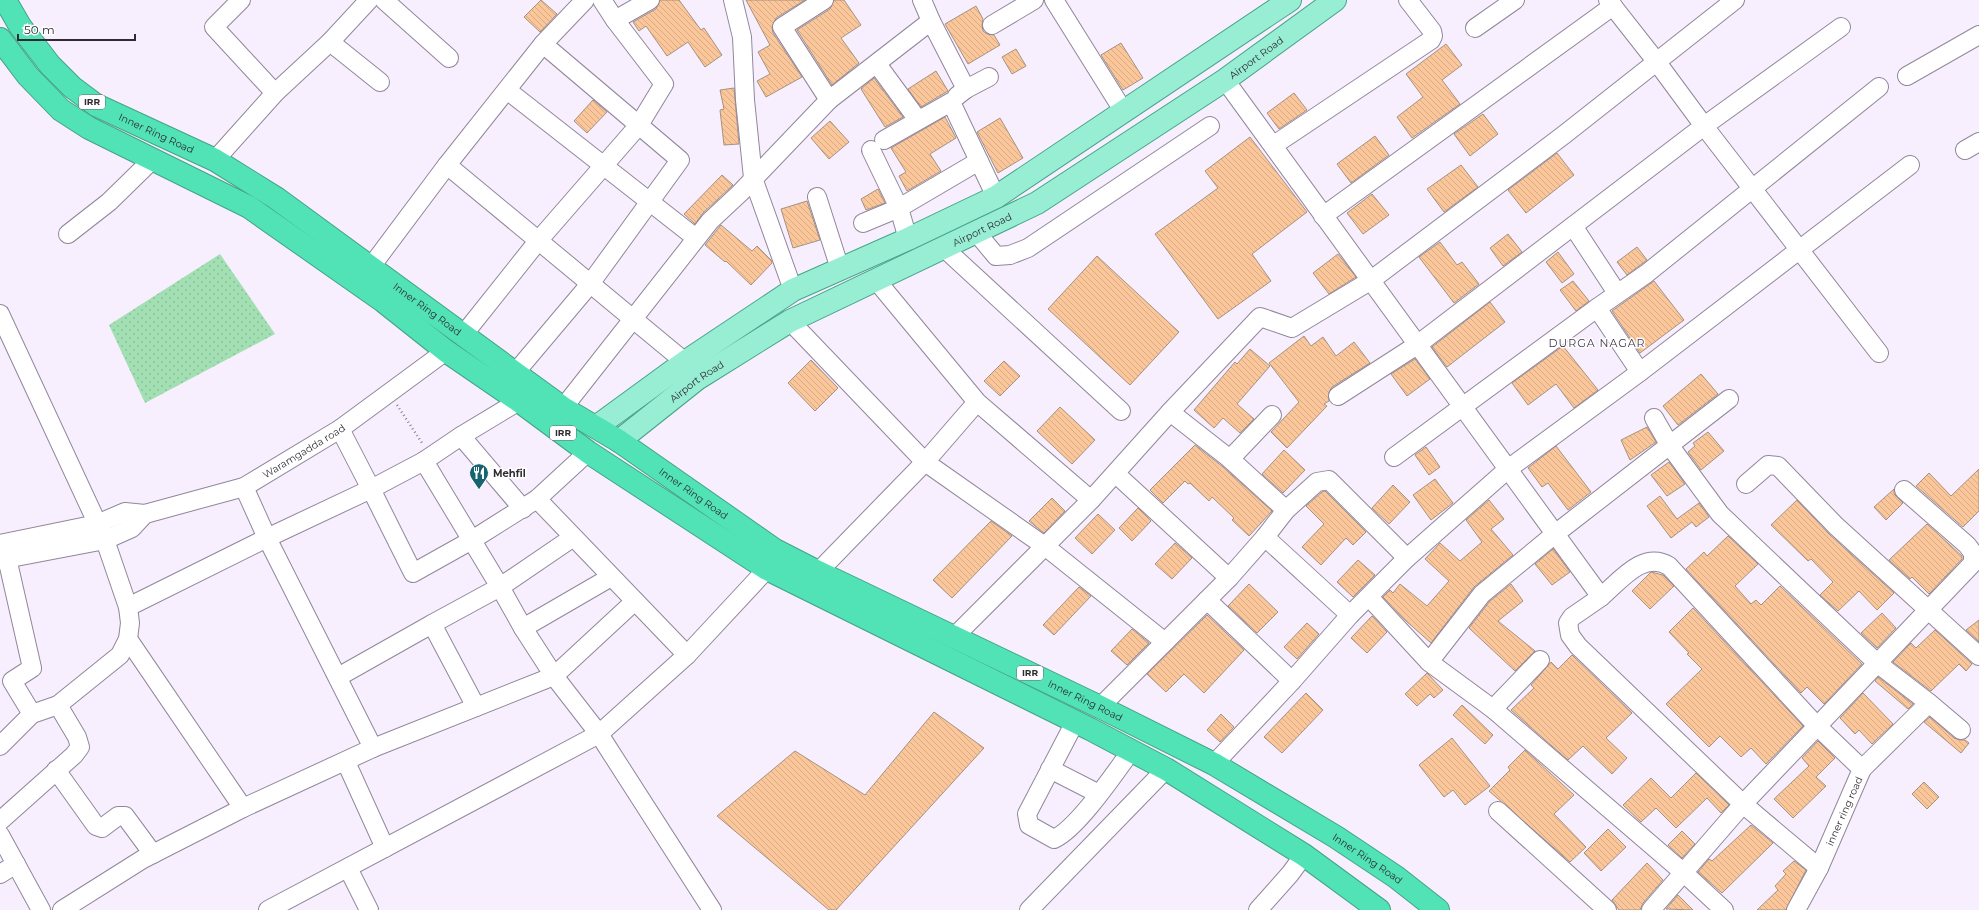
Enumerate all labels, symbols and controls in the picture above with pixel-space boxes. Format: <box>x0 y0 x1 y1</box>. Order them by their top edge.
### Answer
scale bar <box>18 16 135 42</box>
text: 50 m <box>24 22 55 37</box>
street label: Airport Road <box>1227 34 1286 82</box>
road number: IRR <box>79 95 105 109</box>
street label: Inner Ring Road <box>117 110 196 156</box>
street label: Airport Road <box>951 210 1014 249</box>
street label: Inner Ring Road <box>390 280 464 339</box>
district label: DURGA NAGAR <box>1548 336 1646 350</box>
street label: Airport Road <box>667 358 726 405</box>
street label: Waramgadda road <box>260 421 348 481</box>
road number: IRR <box>550 426 576 440</box>
restaurant icon: Mehfil <box>468 462 490 490</box>
street label: Inner Ring Road <box>656 465 731 522</box>
place label: Mehfil <box>493 467 526 480</box>
road number: IRR <box>1017 666 1043 680</box>
street label: Inner Ring Road <box>1046 677 1125 724</box>
street label: inner ring road <box>1823 775 1866 848</box>
street label: Inner Ring Road <box>1330 831 1405 887</box>

